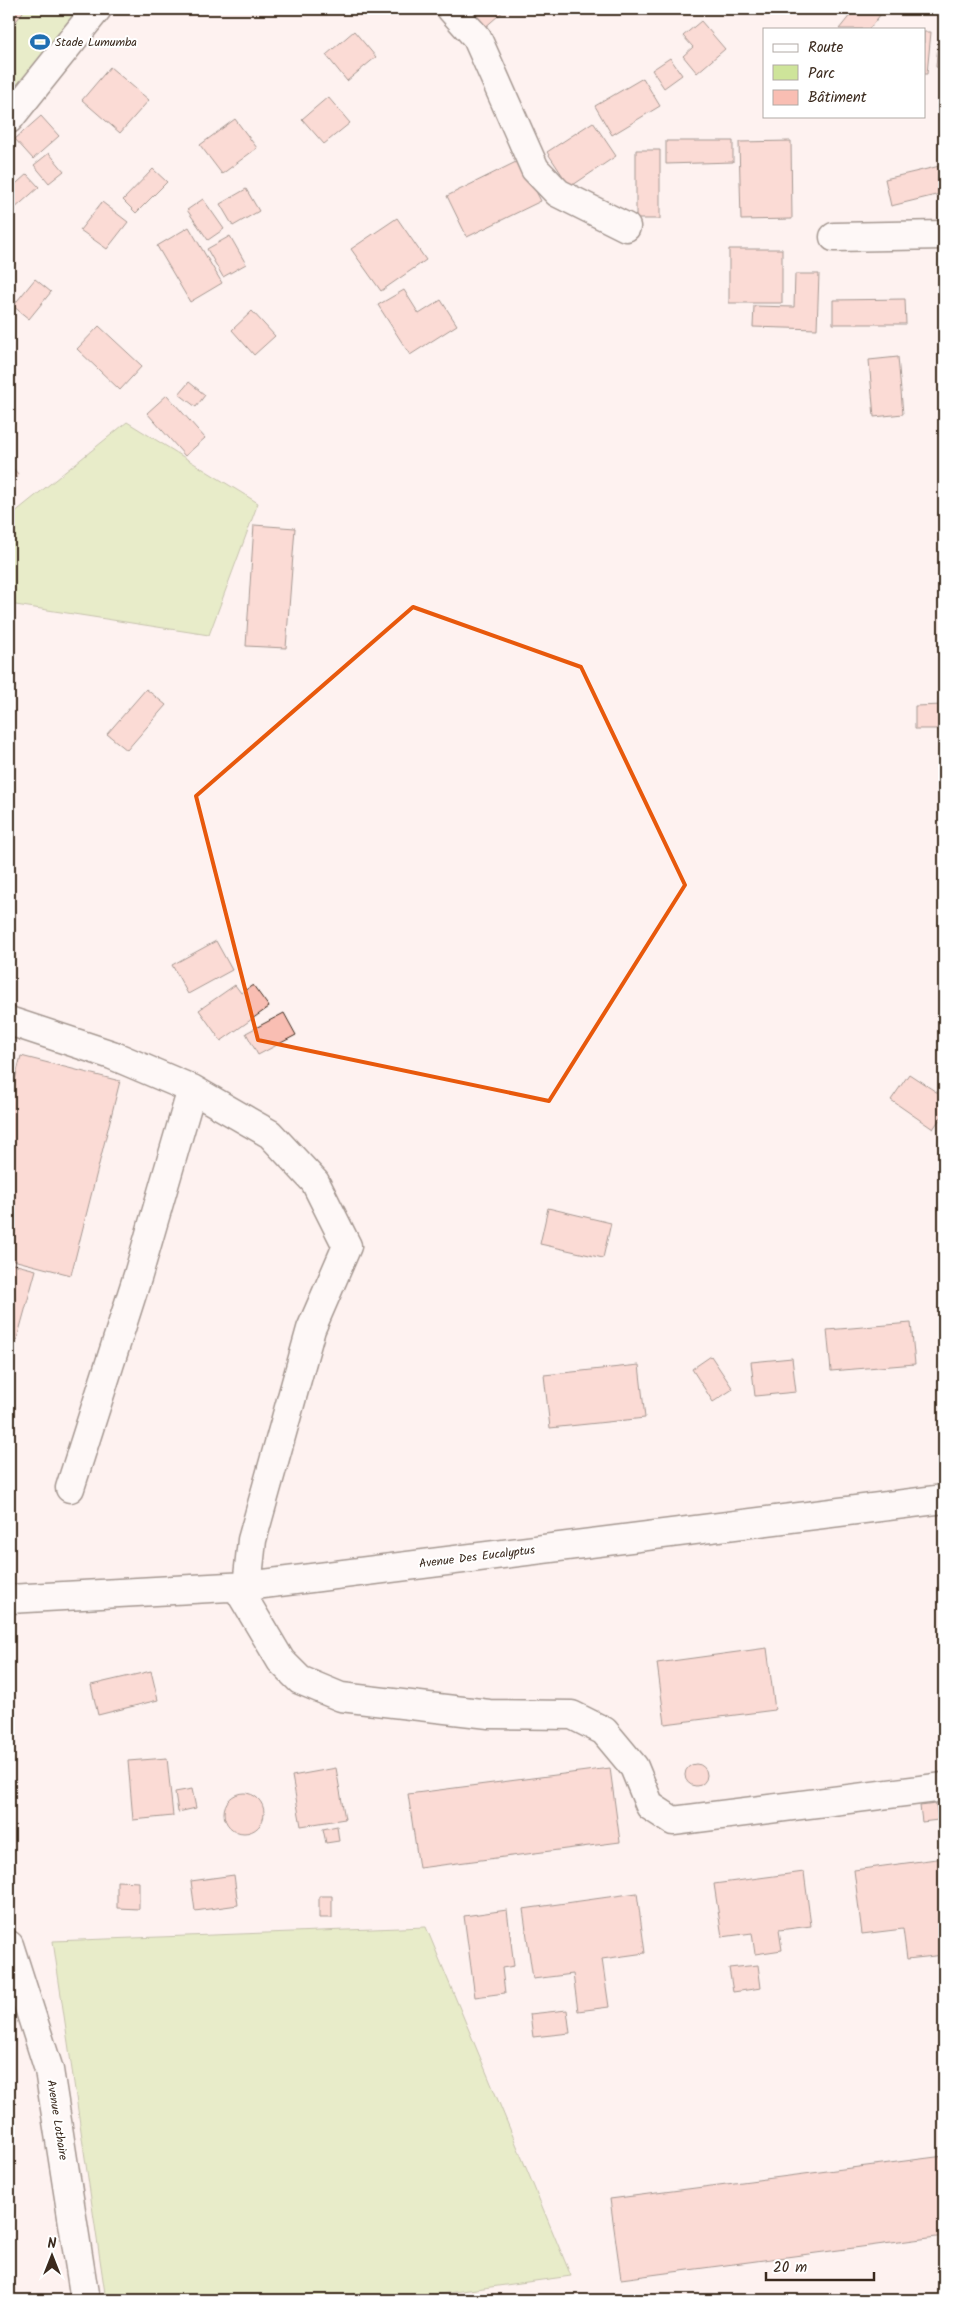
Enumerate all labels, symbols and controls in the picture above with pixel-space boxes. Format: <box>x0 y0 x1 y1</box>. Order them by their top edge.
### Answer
legend <box>763 28 926 118</box>
sports icon: Stade Lumumba <box>29 31 51 53</box>
place label: Stade Lumumba <box>55 33 137 52</box>
text: Route <box>808 36 844 60</box>
text: Parc <box>808 62 835 86</box>
text: Bâtiment <box>808 86 867 110</box>
street label: Avenue Des Eucalyptus <box>418 1540 536 1574</box>
street label: Avenue Lothaire <box>41 2078 73 2162</box>
north arrow <box>28 2232 78 2282</box>
text: N <box>48 2233 57 2255</box>
scale bar <box>766 2249 873 2281</box>
text: 20 m <box>773 2256 807 2280</box>

